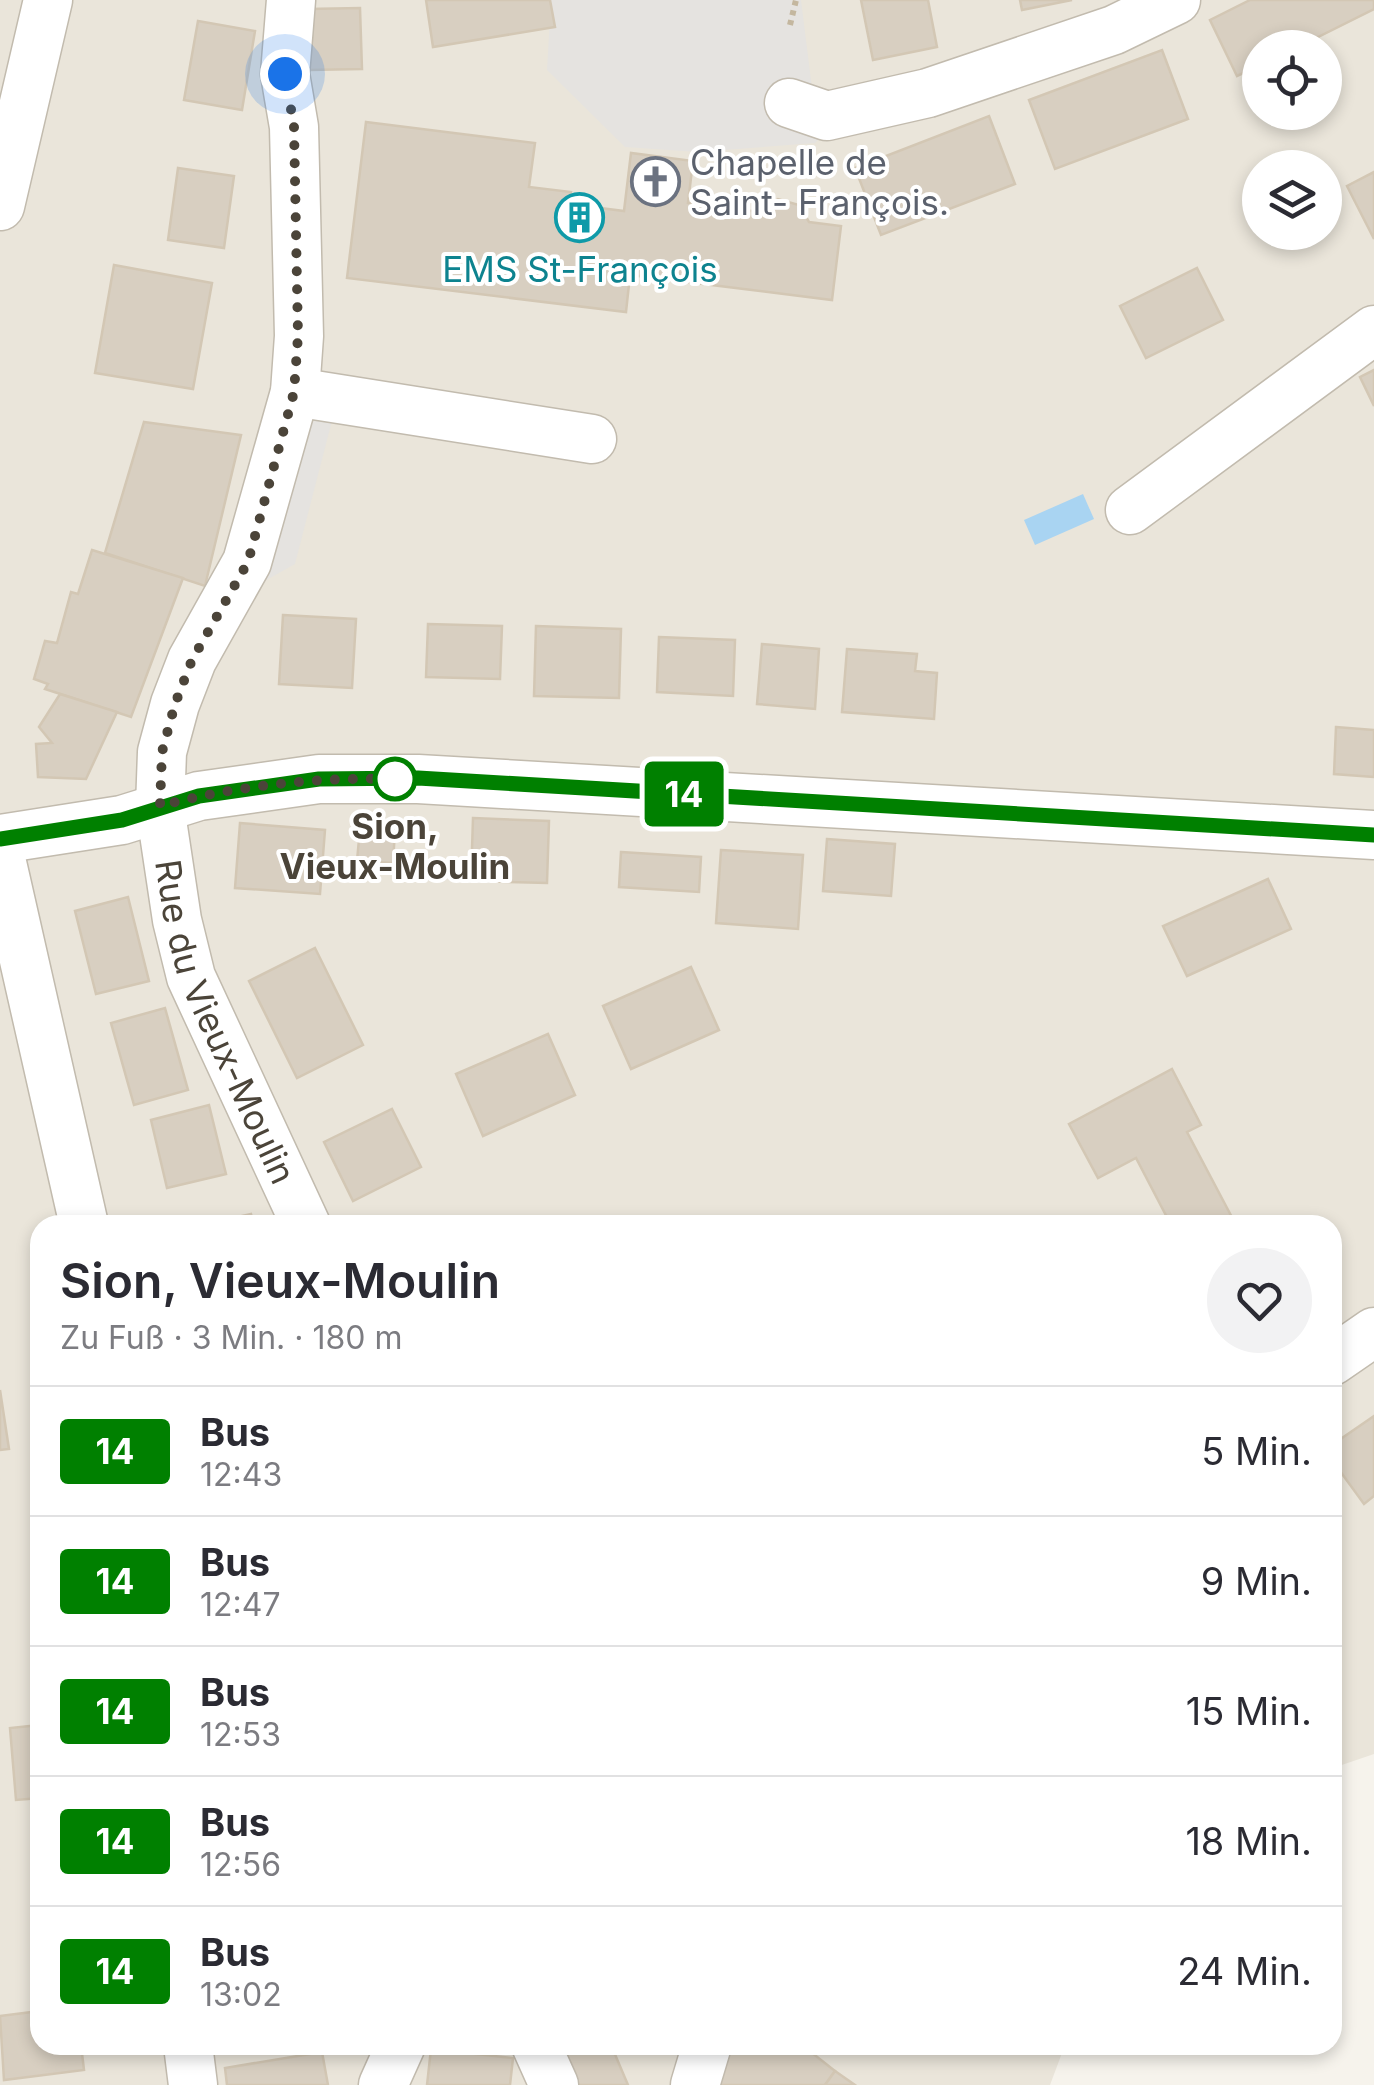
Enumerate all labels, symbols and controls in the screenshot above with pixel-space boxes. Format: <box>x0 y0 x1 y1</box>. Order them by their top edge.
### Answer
map controls <box>1242 30 1342 250</box>
button: locate <box>1242 30 1342 130</box>
your location <box>260 49 310 99</box>
place label: Chapelle de Saint- François. <box>690 141 949 223</box>
button: layers <box>1242 150 1342 250</box>
church icon: Chapelle de Saint- François. <box>629 156 681 208</box>
building icon: EMS St-François <box>554 191 606 243</box>
place label: EMS St-François <box>442 248 718 290</box>
marker: Sion, Vieux-Moulin <box>374 758 416 800</box>
line badge: 14 <box>639 762 729 826</box>
text: 14 <box>665 773 703 815</box>
place label: Sion, Vieux-Moulin <box>280 805 510 887</box>
street label: Rue du Vieux-Moulin <box>147 857 305 1190</box>
button: heart <box>1207 1248 1312 1353</box>
text: Sion, Vieux-Moulin <box>60 1251 500 1310</box>
text: Zu Fuß · 3 Min. · 180 m <box>60 1318 403 1357</box>
text: Bus <box>200 1409 270 1455</box>
text: 5 Min. <box>1201 1428 1312 1474</box>
text: 14 <box>96 1430 134 1472</box>
text: 12:43 <box>200 1455 282 1494</box>
text: Bus <box>200 1539 270 1585</box>
text: 9 Min. <box>1201 1558 1312 1604</box>
text: 14 <box>96 1560 134 1602</box>
text: 12:47 <box>200 1585 281 1624</box>
text: Bus <box>200 1669 270 1715</box>
text: 15 Min. <box>1186 1688 1312 1734</box>
text: 14 <box>96 1690 134 1732</box>
text: 12:53 <box>200 1715 281 1754</box>
text: Bus <box>200 1799 270 1845</box>
text: 18 Min. <box>1185 1818 1312 1864</box>
text: 14 <box>96 1820 134 1862</box>
text: 12:56 <box>200 1845 281 1884</box>
text: Bus <box>200 1929 270 1975</box>
text: 24 Min. <box>1177 1948 1312 1994</box>
text: 14 <box>96 1950 134 1992</box>
text: 13:02 <box>200 1975 282 2014</box>

